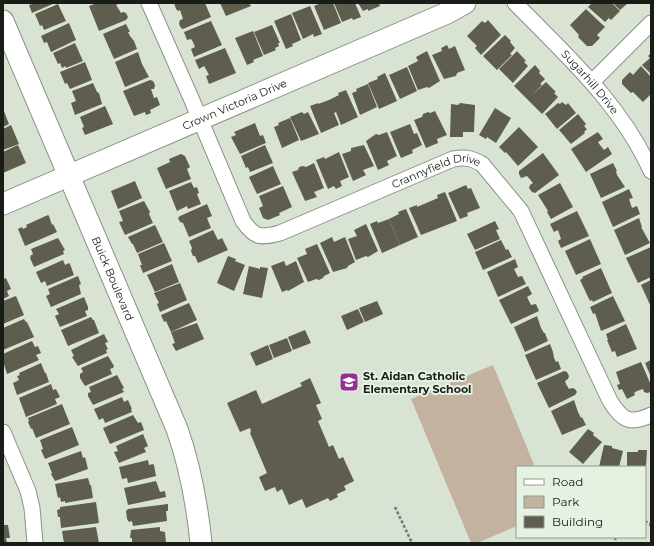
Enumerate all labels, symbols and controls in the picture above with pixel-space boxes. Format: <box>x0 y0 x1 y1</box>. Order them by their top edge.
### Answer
street label: Sugarhill Drive <box>558 47 622 117</box>
street label: Crown Victoria Drive <box>180 76 289 133</box>
street label: Crannyfield Drive <box>389 151 484 191</box>
street label: Buick Boulevard <box>89 234 137 323</box>
place label: St. Aidan Catholic Elementary School <box>363 369 471 396</box>
school or university icon: St. Aidan Catholic Elementary School <box>338 371 360 393</box>
legend <box>516 466 646 538</box>
text: Road <box>552 474 583 489</box>
text: Park <box>552 494 580 509</box>
text: Building <box>552 514 603 529</box>

